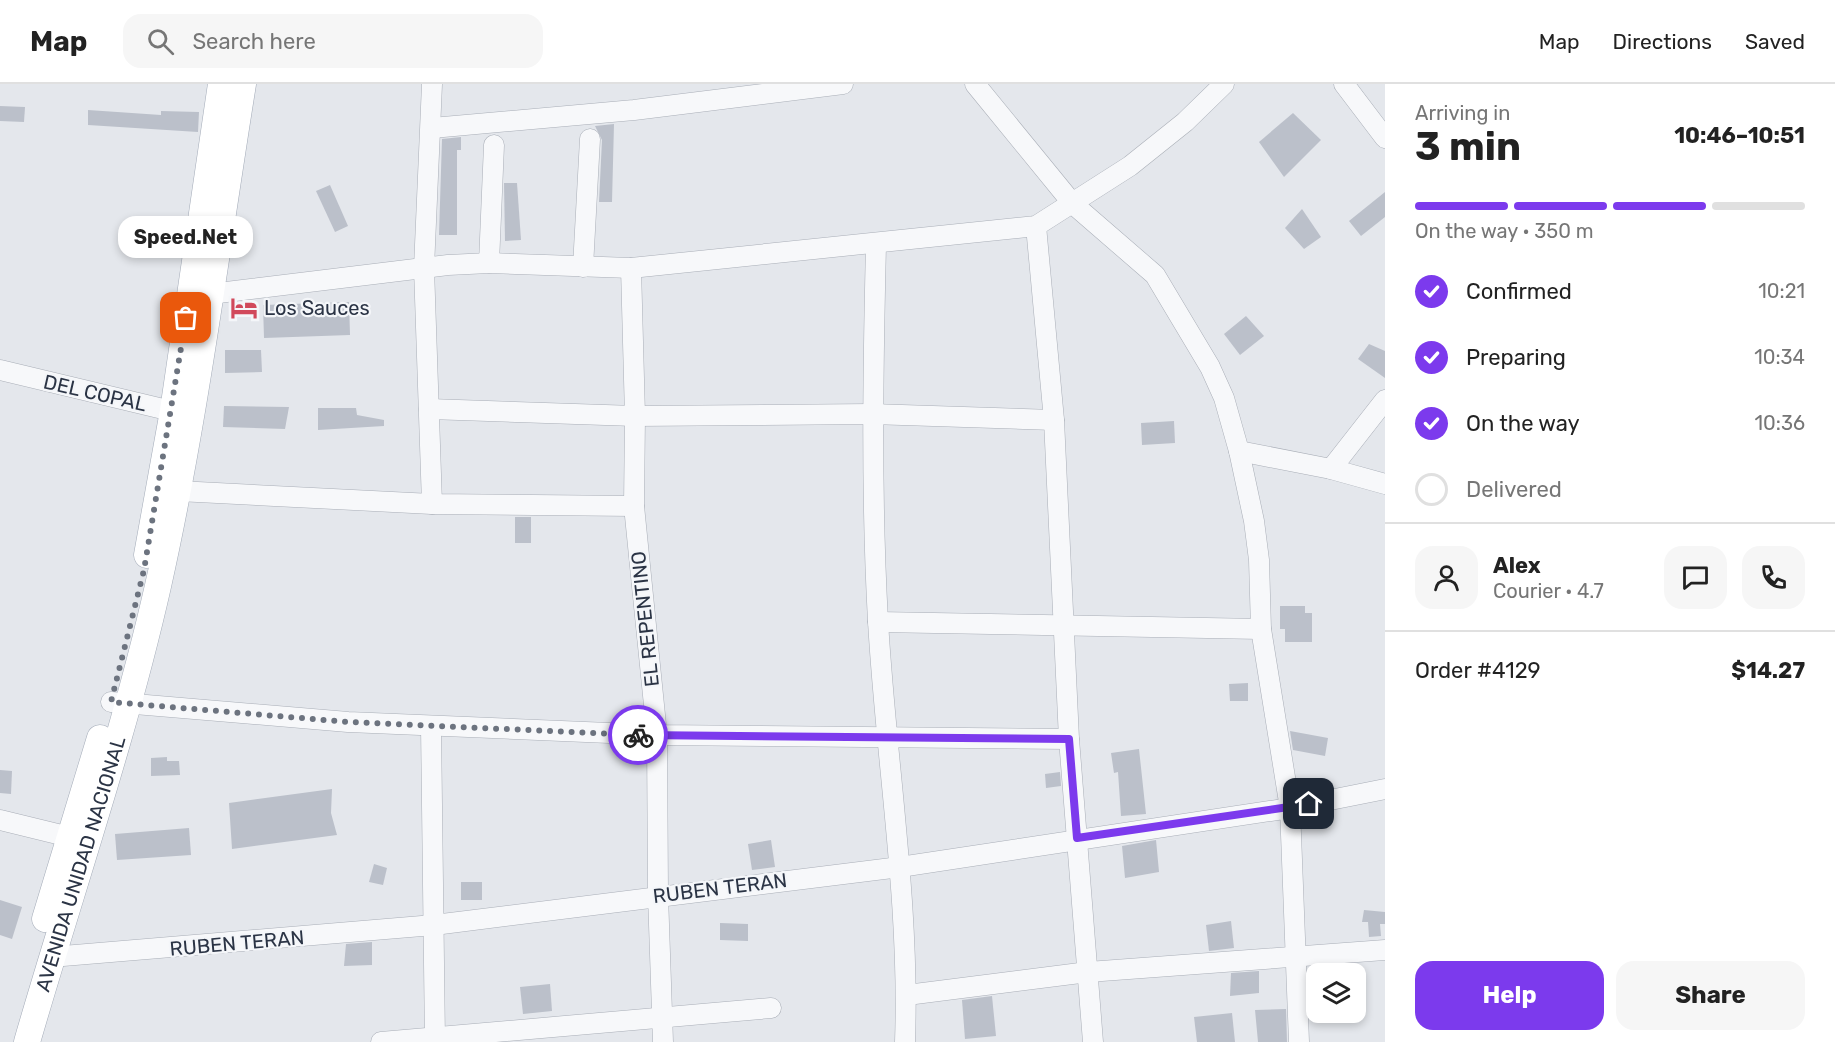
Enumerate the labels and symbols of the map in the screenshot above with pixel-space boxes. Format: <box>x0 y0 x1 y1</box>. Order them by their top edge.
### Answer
callout: Speed.Net <box>118 216 254 258</box>
pin <box>160 292 211 343</box>
hotel icon: Los Sauces <box>229 293 259 323</box>
place label: Los Sauces <box>264 296 370 320</box>
street label: DEL COPAL <box>41 369 149 417</box>
street label: EL REPENTINO <box>626 550 664 688</box>
courier <box>608 705 668 765</box>
street label: AVENIDA UNIDAD NACIONAL <box>31 734 130 994</box>
pin <box>1283 778 1334 829</box>
street label: RUBEN TERAN <box>652 868 788 908</box>
street label: RUBEN TERAN <box>169 925 305 961</box>

